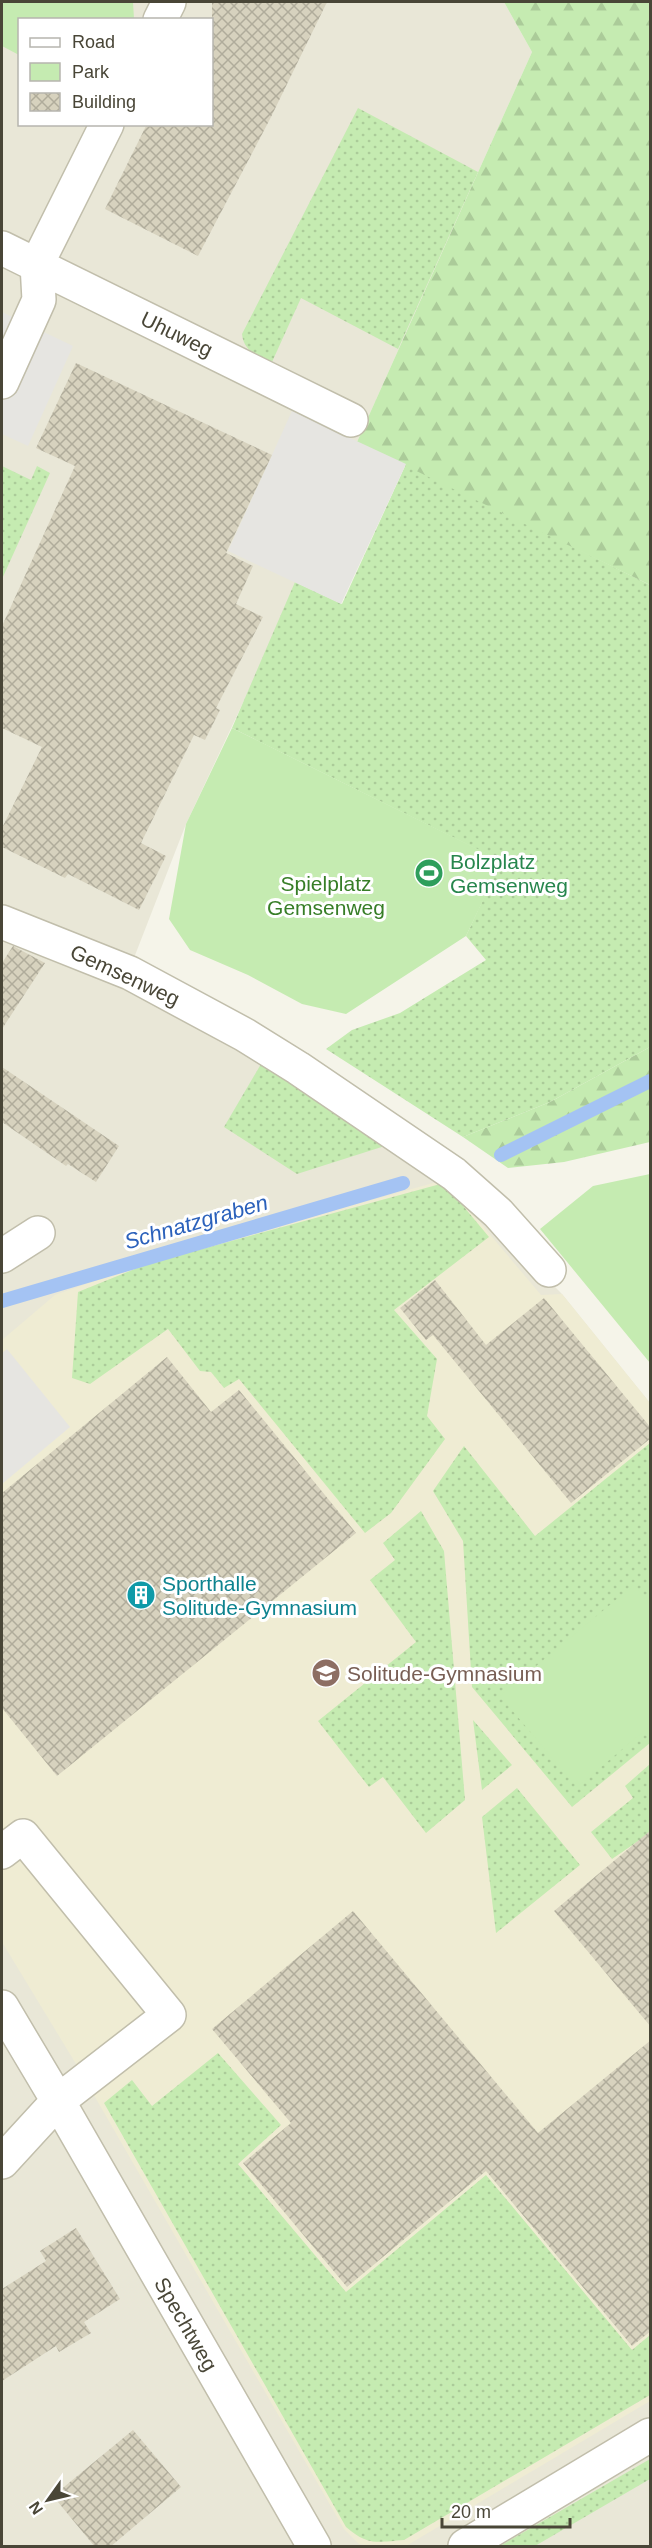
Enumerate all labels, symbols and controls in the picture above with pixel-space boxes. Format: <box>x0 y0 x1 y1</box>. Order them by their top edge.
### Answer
legend <box>18 18 213 126</box>
text: Road <box>72 32 115 52</box>
text: Park <box>72 62 110 82</box>
text: Building <box>72 92 136 112</box>
street label: Uhuweg <box>137 307 217 361</box>
place label: Bolzplatz Gemsenweg <box>450 850 568 897</box>
sports icon: Bolzplatz Gemsenweg <box>413 857 445 889</box>
park label: Spielplatz Gemsenweg <box>267 872 385 919</box>
street label: Gemsenweg <box>67 940 183 1010</box>
water label: Schnatzgraben <box>121 1190 271 1254</box>
place label: Sporthalle Solitude-Gymnasium <box>162 1572 357 1619</box>
building icon: Sporthalle Solitude-Gymnasium <box>125 1579 157 1611</box>
school or university icon: Solitude-Gymnasium <box>310 1657 342 1689</box>
place label: Solitude-Gymnasium <box>347 1662 542 1685</box>
street label: Spechtweg <box>150 2273 222 2375</box>
north arrow <box>18 2470 78 2530</box>
scale bar <box>442 2491 570 2529</box>
text: N <box>26 2499 46 2518</box>
text: 20 m <box>451 2502 491 2522</box>

